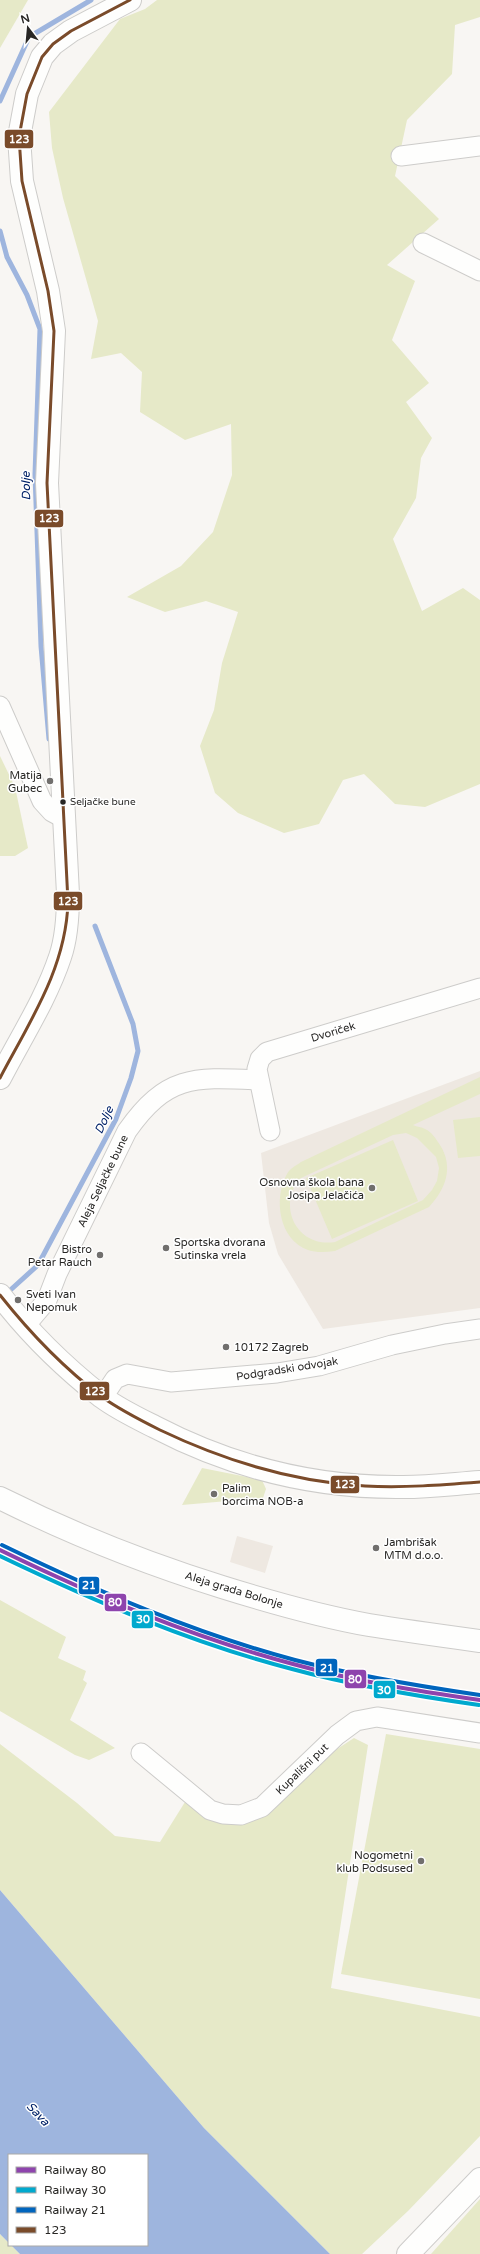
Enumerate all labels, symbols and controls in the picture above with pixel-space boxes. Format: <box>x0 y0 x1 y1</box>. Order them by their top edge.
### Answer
north arrow <box>8 8 48 48</box>
text: N <box>19 11 31 26</box>
line badge: 123 <box>4 129 34 149</box>
text: 123 <box>9 133 29 146</box>
water label: Dolje <box>19 470 33 501</box>
line badge: 123 <box>34 509 64 528</box>
text: 123 <box>39 512 59 525</box>
place label: Matija Gubec <box>8 769 42 795</box>
marker: Matija Gubec <box>45 776 55 786</box>
place label: Seljačke bune <box>70 796 136 808</box>
marker: Seljačke bune <box>58 797 68 807</box>
line badge: 123 <box>53 891 83 911</box>
text: 123 <box>58 895 78 908</box>
street label: Dvoriček <box>309 1019 357 1045</box>
water label: Dolje <box>92 1103 117 1136</box>
street label: Aleja Seljačke bune <box>75 1133 131 1229</box>
place label: Osnovna škola bana Josipa Jelačića <box>259 1176 364 1202</box>
marker: Osnovna škola bana Josipa Jelačića <box>367 1183 377 1193</box>
place label: Sportska dvorana Sutinska vrela <box>174 1236 266 1262</box>
place label: Bistro Petar Rauch <box>28 1243 92 1269</box>
marker: Sportska dvorana Sutinska vrela <box>161 1243 171 1253</box>
marker: Bistro Petar Rauch <box>95 1250 105 1260</box>
place label: Sveti Ivan Nepomuk <box>26 1288 77 1314</box>
marker: Sveti Ivan Nepomuk <box>13 1295 23 1305</box>
place label: 10172 Zagreb <box>234 1341 309 1354</box>
marker: 10172 Zagreb <box>221 1342 231 1352</box>
street label: Podgradski odvojak <box>235 1355 339 1383</box>
line badge: 123 <box>79 1381 110 1401</box>
text: 123 <box>85 1385 105 1398</box>
line badge: 123 <box>330 1475 360 1494</box>
text: 123 <box>335 1478 355 1491</box>
place label: Palim borcima NOB-a <box>222 1482 303 1508</box>
marker: Palim borcima NOB-a <box>209 1489 219 1499</box>
place label: Jambrišak MTM d.o.o. <box>384 1536 443 1562</box>
marker: Jambrišak MTM d.o.o. <box>371 1543 381 1553</box>
street label: Aleja grada Bolonje <box>183 1569 285 1611</box>
line badge: 21 <box>78 1576 100 1595</box>
text: 21 <box>82 1579 96 1592</box>
line badge: 80 <box>104 1593 127 1612</box>
text: 80 <box>108 1596 122 1609</box>
line badge: 30 <box>131 1610 154 1629</box>
text: 30 <box>136 1613 150 1626</box>
line badge: 21 <box>315 1658 338 1677</box>
text: 21 <box>320 1662 334 1675</box>
line badge: 80 <box>344 1669 367 1689</box>
text: 80 <box>348 1673 362 1686</box>
line badge: 30 <box>373 1680 396 1699</box>
text: 30 <box>377 1684 391 1697</box>
street label: Kupališni put <box>273 1741 331 1797</box>
place label: Nogometni klub Podsused <box>336 1849 413 1875</box>
marker: Nogometni klub Podsused <box>416 1856 426 1866</box>
water label: Sava <box>24 2099 53 2129</box>
legend <box>8 2154 148 2246</box>
text: Railway 80 <box>44 2163 106 2177</box>
text: Railway 30 <box>44 2183 106 2197</box>
text: Railway 21 <box>44 2203 106 2217</box>
text: 123 <box>44 2223 67 2237</box>

